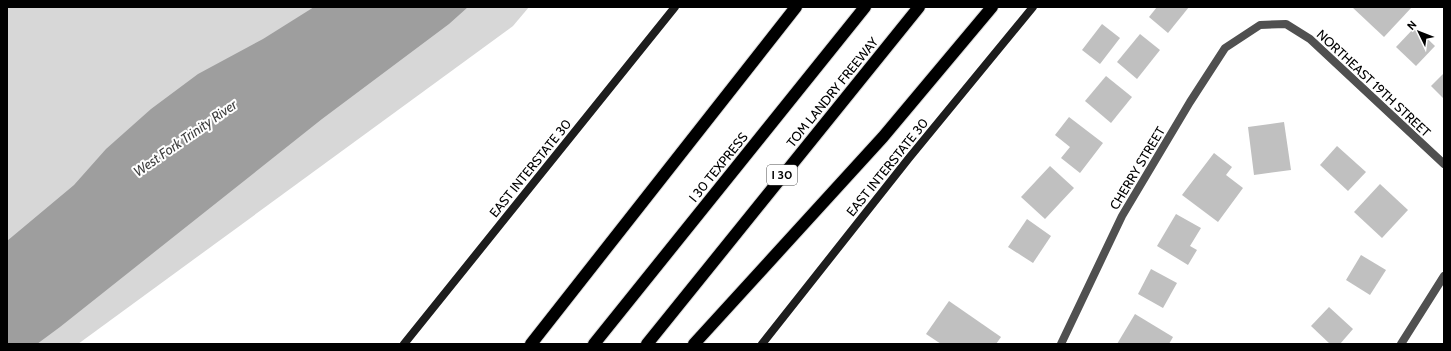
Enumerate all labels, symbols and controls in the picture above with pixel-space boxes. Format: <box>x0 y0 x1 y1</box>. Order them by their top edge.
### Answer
north arrow <box>1399 12 1439 52</box>
street label: NORTHEAST 19TH STREET <box>1314 26 1434 140</box>
street label: TOM LANDRY FREEWAY <box>783 33 882 150</box>
water label: West Fork Trinity River <box>130 95 241 180</box>
street label: EAST INTERSTATE 30 <box>843 115 931 219</box>
street label: EAST INTERSTATE 30 <box>486 116 574 220</box>
street label: CHERRY STREET <box>1106 124 1168 212</box>
street label: I 30 TEXPRESS <box>685 129 751 205</box>
road number: I 30 <box>767 165 797 185</box>

